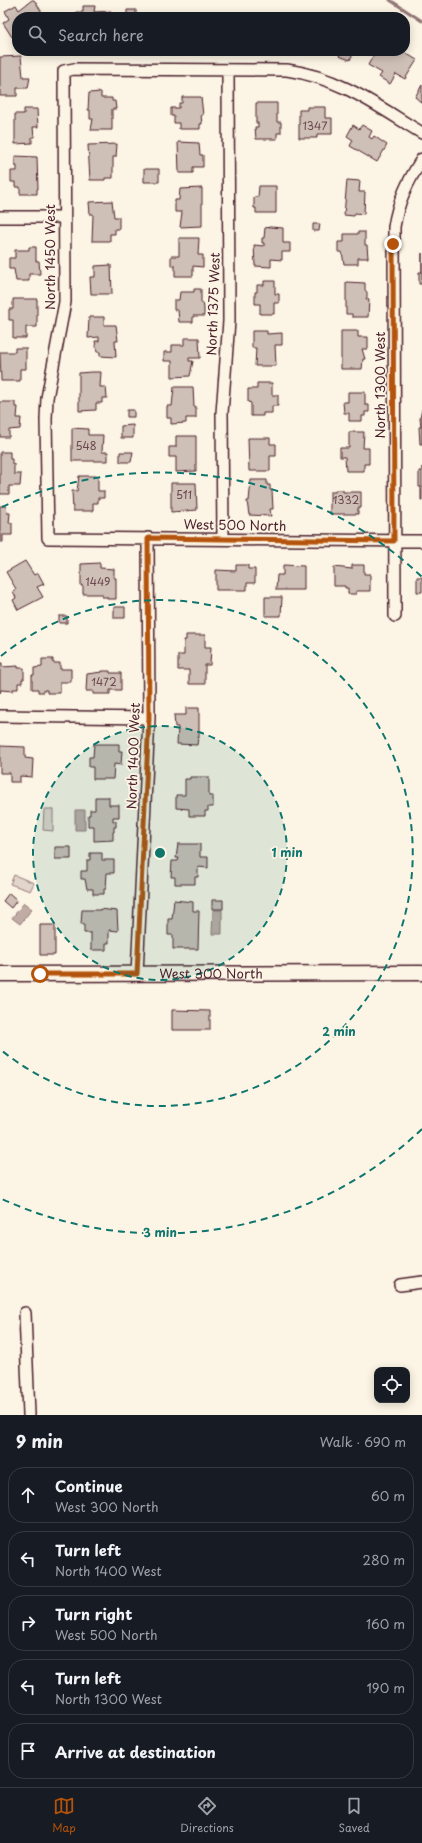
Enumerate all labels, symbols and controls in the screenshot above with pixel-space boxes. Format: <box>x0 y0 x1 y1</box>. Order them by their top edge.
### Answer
search box <box>12 12 410 56</box>
icon: search <box>26 23 48 45</box>
text: Search here <box>58 23 144 46</box>
house number: 1347 <box>303 117 327 134</box>
street label: North 1450 West <box>40 204 59 310</box>
route end <box>384 235 402 253</box>
street label: North 1375 West <box>201 252 224 356</box>
street label: North 1300 West <box>370 332 389 438</box>
house number: 548 <box>75 437 97 454</box>
house number: 511 <box>176 486 192 503</box>
house number: 1332 <box>333 491 360 508</box>
street label: West 500 North <box>184 514 286 535</box>
house number: 1449 <box>86 573 110 590</box>
house number: 1472 <box>91 673 117 690</box>
street label: North 1400 West <box>121 702 144 810</box>
text: 1 min <box>271 843 303 861</box>
centre of rings <box>153 846 167 860</box>
street label: West 300 North <box>159 963 263 983</box>
route start <box>31 965 49 983</box>
text: 2 min <box>322 1022 356 1040</box>
text: 3 min <box>143 1223 177 1241</box>
map controls <box>374 1367 410 1403</box>
button: locate <box>374 1367 410 1403</box>
text: 9 min <box>16 1428 63 1454</box>
text: Walk · 690 m <box>320 1432 406 1451</box>
text: Continue <box>55 1474 123 1497</box>
icon: ahead <box>17 1484 39 1506</box>
text: 60 m <box>371 1486 405 1505</box>
text: West 300 North <box>55 1497 159 1516</box>
text: Turn left <box>55 1538 121 1561</box>
icon: left <box>17 1548 39 1570</box>
text: 280 m <box>363 1550 405 1569</box>
text: North 1400 West <box>55 1561 162 1580</box>
text: Turn right <box>55 1602 132 1625</box>
icon: right <box>17 1612 39 1634</box>
text: 160 m <box>366 1614 405 1633</box>
text: West 500 North <box>55 1625 158 1644</box>
text: Turn left <box>55 1666 121 1689</box>
icon: left <box>17 1676 39 1698</box>
text: 190 m <box>366 1678 405 1697</box>
text: North 1300 West <box>55 1689 162 1708</box>
icon: arrive <box>17 1740 39 1762</box>
text: Arrive at destination <box>55 1740 216 1763</box>
tab: Map <box>52 1795 76 1836</box>
tab: Directions <box>180 1795 234 1836</box>
tab: Saved <box>338 1795 370 1836</box>

